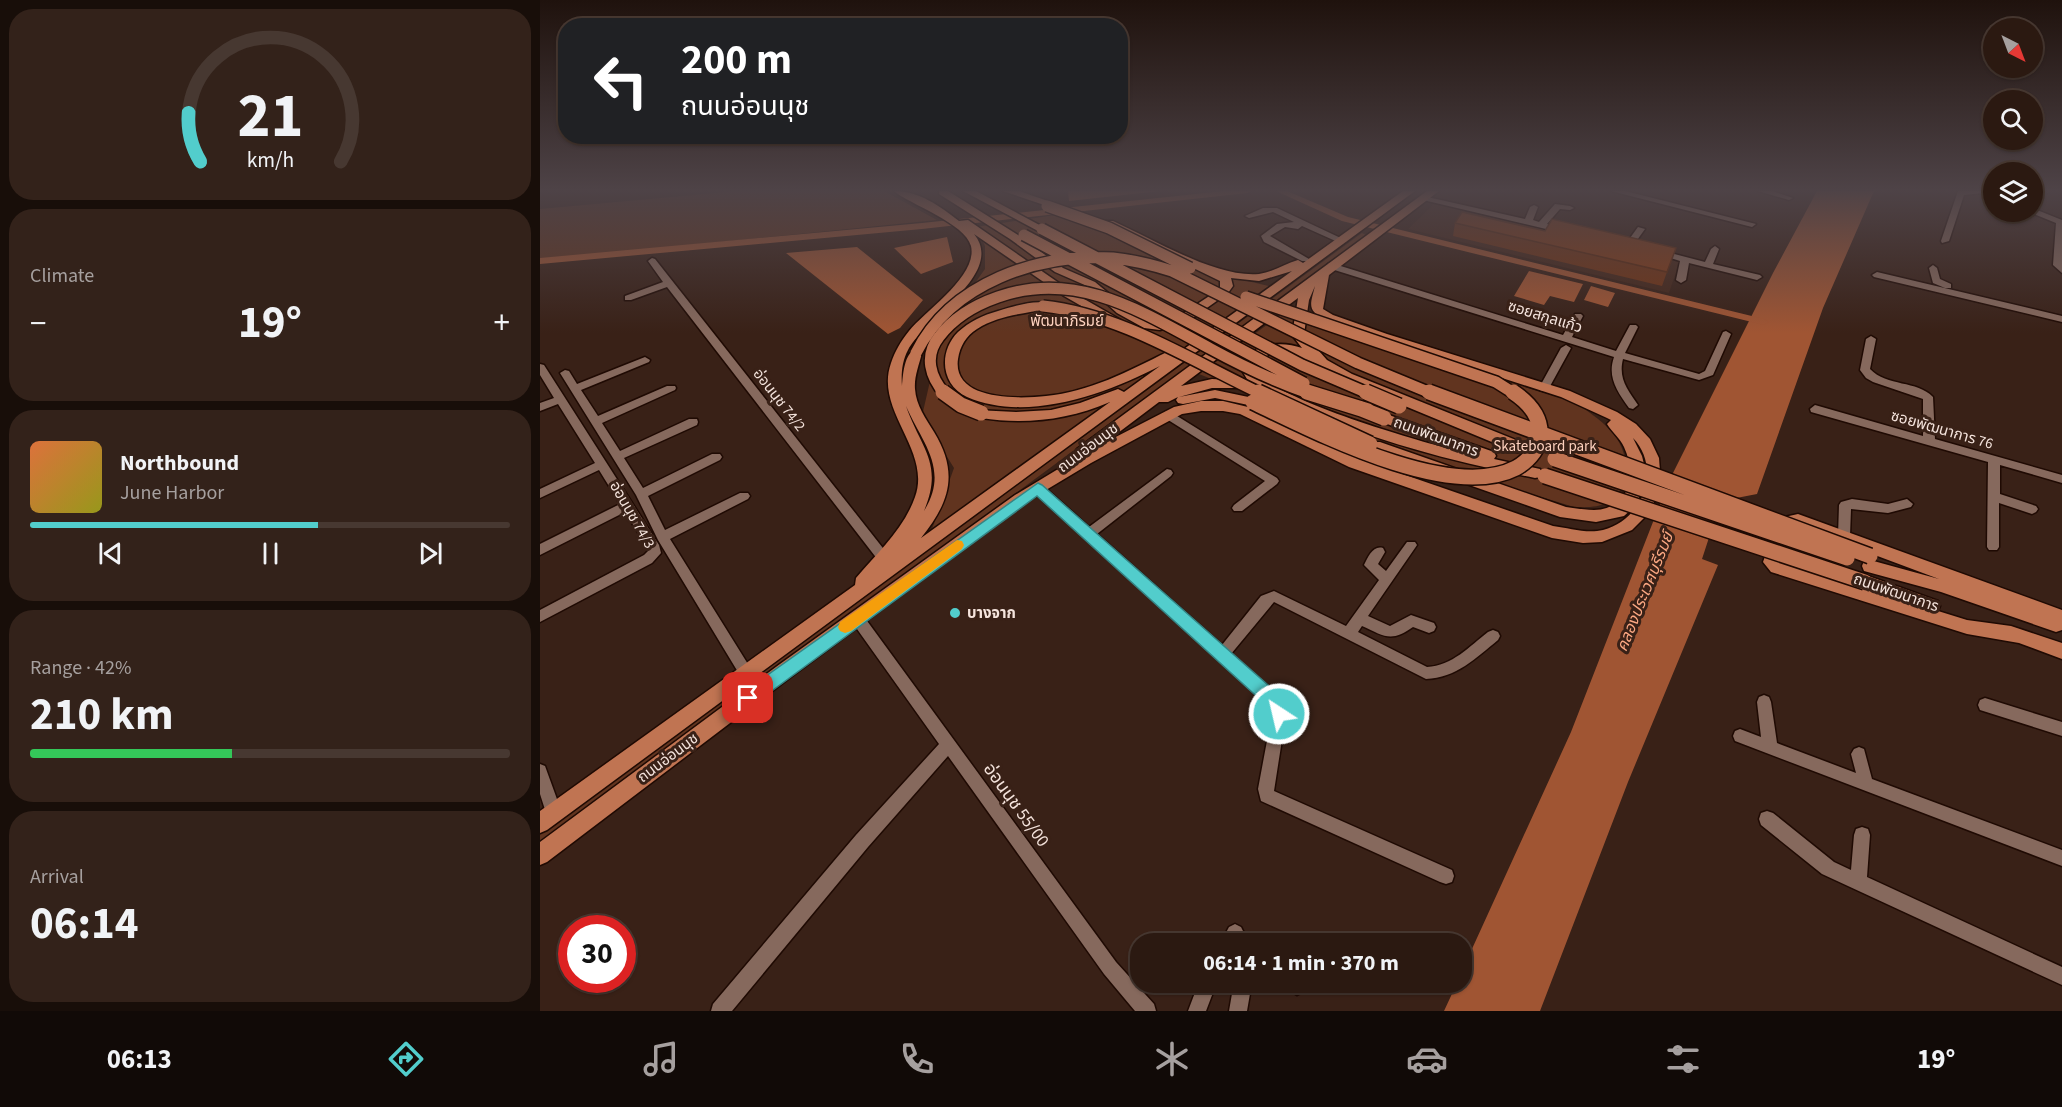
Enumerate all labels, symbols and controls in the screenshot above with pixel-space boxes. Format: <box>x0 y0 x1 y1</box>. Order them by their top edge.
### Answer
north arrow <box>1983 18 2043 78</box>
map controls <box>1983 18 2043 222</box>
text: 200 m <box>681 30 792 90</box>
icon: left <box>582 42 660 120</box>
text: 21 <box>237 72 303 161</box>
text: ถนนอ่อนนุช <box>681 87 809 126</box>
button: search <box>1983 90 2043 150</box>
text: km/h <box>246 145 294 176</box>
button: layers <box>1983 162 2043 222</box>
text: Climate <box>30 262 94 290</box>
text: 19° <box>238 291 302 355</box>
street label: ซอยสกุลแก้ว <box>1505 296 1585 338</box>
text: − <box>30 300 46 347</box>
text: + <box>494 300 510 347</box>
park label: พัฒนาภิรมย์ <box>1030 311 1104 332</box>
street label: อ่อนนุช 74/2 <box>748 364 810 436</box>
street label: ซอยพัฒนาการ 76 <box>1888 405 1996 455</box>
street label: ถนนพัฒนาการ <box>1391 412 1481 462</box>
street label: ถนนอ่อนนุช <box>1053 418 1123 478</box>
park label: Skateboard park <box>1493 436 1597 457</box>
text: Northbound <box>120 447 239 479</box>
street label: อ่อนนุช 74/3 <box>604 477 660 553</box>
text: June Harbor <box>120 479 224 507</box>
water label: คลองประเวศบุรีรมย์ <box>1611 526 1680 655</box>
icon: previous <box>94 537 127 570</box>
icon: pause <box>254 537 287 570</box>
icon: next <box>414 537 447 570</box>
street label: ถนนพัฒนาการ <box>1850 569 1942 617</box>
place label: บางจาก <box>967 603 1016 624</box>
marker: บางจาก <box>948 606 962 620</box>
text: Range · 42% <box>30 654 131 682</box>
pin <box>722 672 773 723</box>
icon: arrive <box>731 681 764 714</box>
position arrow <box>1247 682 1311 746</box>
text: 210 km <box>30 683 174 747</box>
street label: ถนนอ่อนนุช <box>633 728 703 788</box>
street label: อ่อนนุช 55/00 <box>977 758 1055 852</box>
text: Arrival <box>30 863 84 891</box>
text: 06:14 <box>30 892 139 956</box>
speed limit sign: 30 <box>558 915 636 993</box>
text: 06:14 · 1 min · 370 m <box>1203 947 1399 979</box>
icon: directions <box>385 1038 427 1080</box>
icon: music <box>640 1038 682 1080</box>
icon: phone <box>896 1038 938 1080</box>
icon: climate <box>1151 1038 1193 1080</box>
icon: car <box>1406 1038 1448 1080</box>
icon: filters <box>1662 1038 1704 1080</box>
text: 06:13 <box>107 1040 172 1079</box>
text: 19° <box>1917 1040 1955 1079</box>

